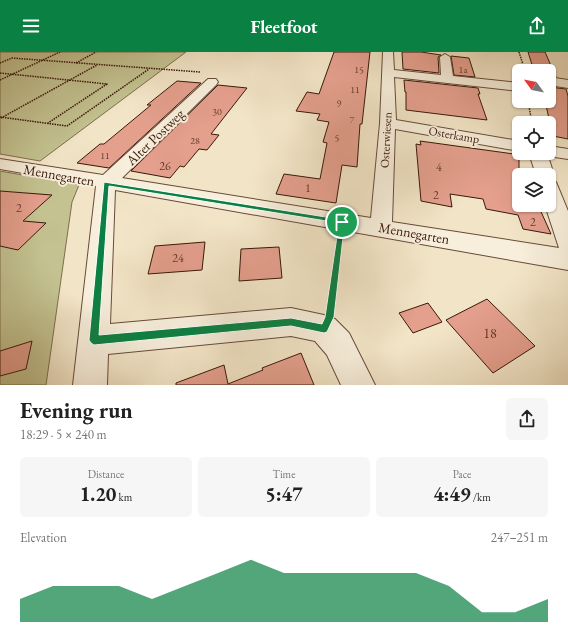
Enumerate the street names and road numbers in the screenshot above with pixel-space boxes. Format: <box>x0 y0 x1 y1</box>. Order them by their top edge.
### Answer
street label: Alter Postweg <box>121 104 189 170</box>
street label: Osterwiesen <box>377 111 395 168</box>
street label: Osterkamp <box>427 123 481 147</box>
street label: Mennegarten <box>22 160 96 190</box>
street label: Mennegarten <box>377 218 451 248</box>

